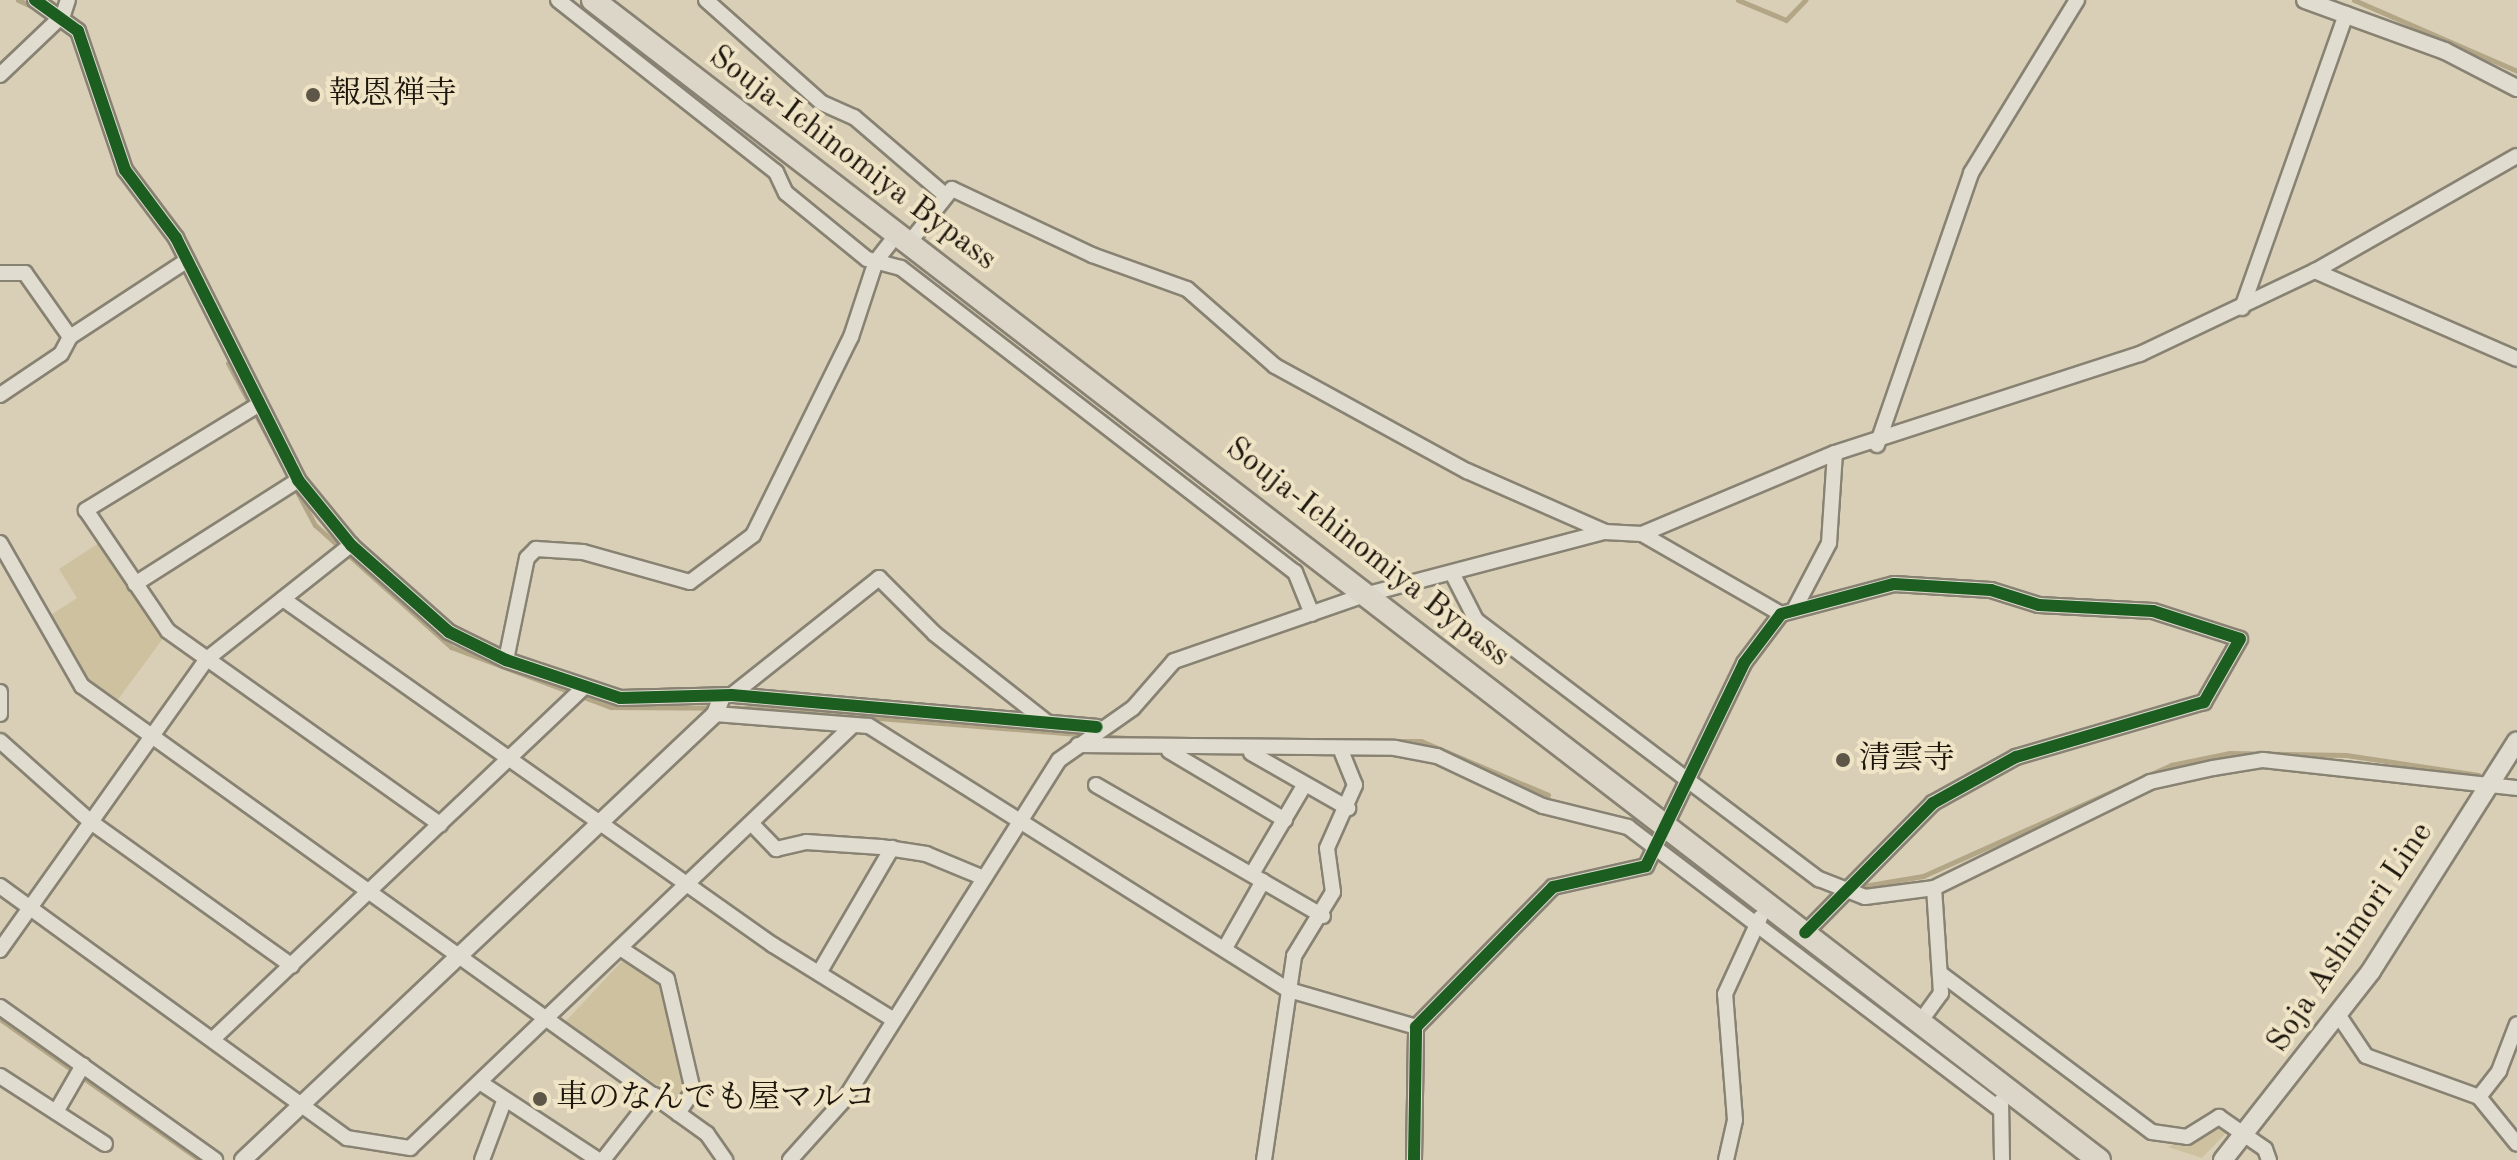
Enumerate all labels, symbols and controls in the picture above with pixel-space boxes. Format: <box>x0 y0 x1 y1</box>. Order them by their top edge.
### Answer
street label: Souja-Ichinomiya Bypass <box>701 38 1003 280</box>
place label: 報恩禅寺 <box>329 76 457 114</box>
marker: 報恩禅寺 <box>304 86 322 104</box>
street label: Souja-Ichinomiya Bypass <box>1217 430 1517 676</box>
place label: 清雲寺 <box>1859 741 1955 779</box>
marker: 清雲寺 <box>1834 751 1852 769</box>
street label: Soja Ashimori Line <box>2260 816 2442 1060</box>
place label: 車のなんでも屋マルコ <box>556 1080 876 1118</box>
marker: 車のなんでも屋マルコ <box>531 1090 549 1108</box>

